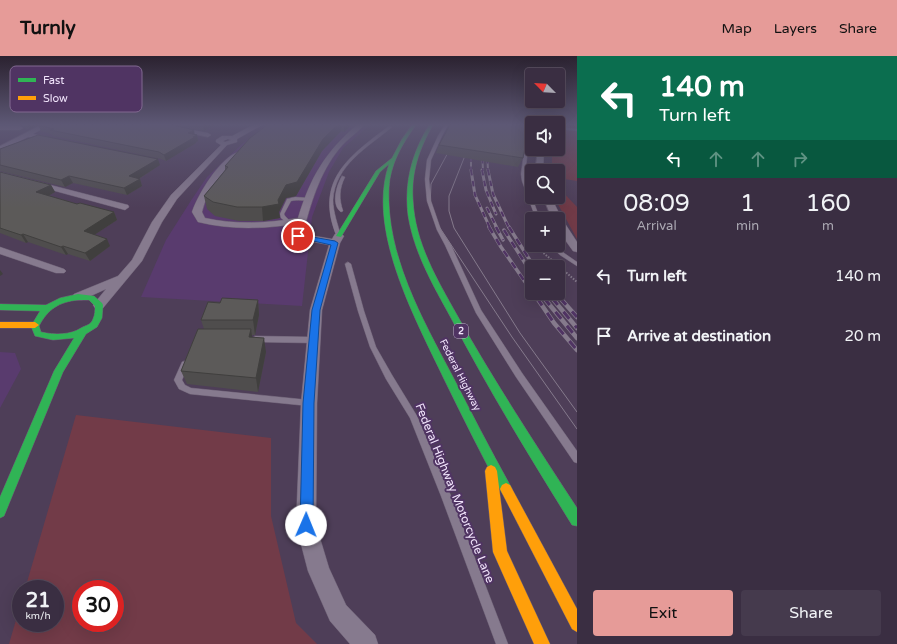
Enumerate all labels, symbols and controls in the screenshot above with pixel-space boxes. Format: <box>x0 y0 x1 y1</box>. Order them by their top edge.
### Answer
text: Turnly <box>20 17 76 39</box>
text: Map <box>722 20 752 37</box>
text: Layers <box>774 20 817 37</box>
text: Share <box>839 20 877 37</box>
legend <box>10 66 142 112</box>
north arrow <box>525 68 565 108</box>
map controls <box>525 68 565 300</box>
text: 140 m <box>659 70 745 104</box>
icon: left <box>593 72 645 124</box>
text: Fast <box>43 74 64 87</box>
text: Slow <box>43 92 68 105</box>
text: Turn left <box>659 104 731 126</box>
button: sound <box>525 116 565 156</box>
icon: left <box>663 148 685 170</box>
icon: ahead <box>705 148 727 170</box>
icon: ahead <box>747 148 769 170</box>
icon: right <box>789 148 811 170</box>
button: search <box>525 164 565 204</box>
text: 08:09 <box>623 189 690 218</box>
text: 1 <box>740 189 755 218</box>
text: 160 <box>805 189 851 218</box>
button: + <box>525 212 565 252</box>
text: Arrival <box>636 218 677 234</box>
text: min <box>736 218 759 234</box>
text: m <box>822 218 834 234</box>
pin <box>281 219 315 253</box>
icon: arrive <box>287 225 309 247</box>
button: − <box>525 260 565 300</box>
icon: left <box>593 265 615 287</box>
text: Turn left <box>627 267 687 285</box>
text: 140 m <box>835 267 881 285</box>
road number: 2 <box>454 324 468 338</box>
icon: arrive <box>593 325 615 347</box>
text: Arrive at destination <box>627 327 771 345</box>
text: 20 m <box>844 327 881 345</box>
street label: Federal Highway <box>437 337 484 413</box>
street label: Federal Highway Motorcycle Lane <box>412 401 498 585</box>
position arrow <box>285 504 327 546</box>
speed limit sign: 30 <box>72 580 124 632</box>
text: 21 <box>25 589 51 613</box>
button: Exit <box>593 590 733 636</box>
button: Share <box>741 590 881 636</box>
text: km/h <box>25 610 51 622</box>

